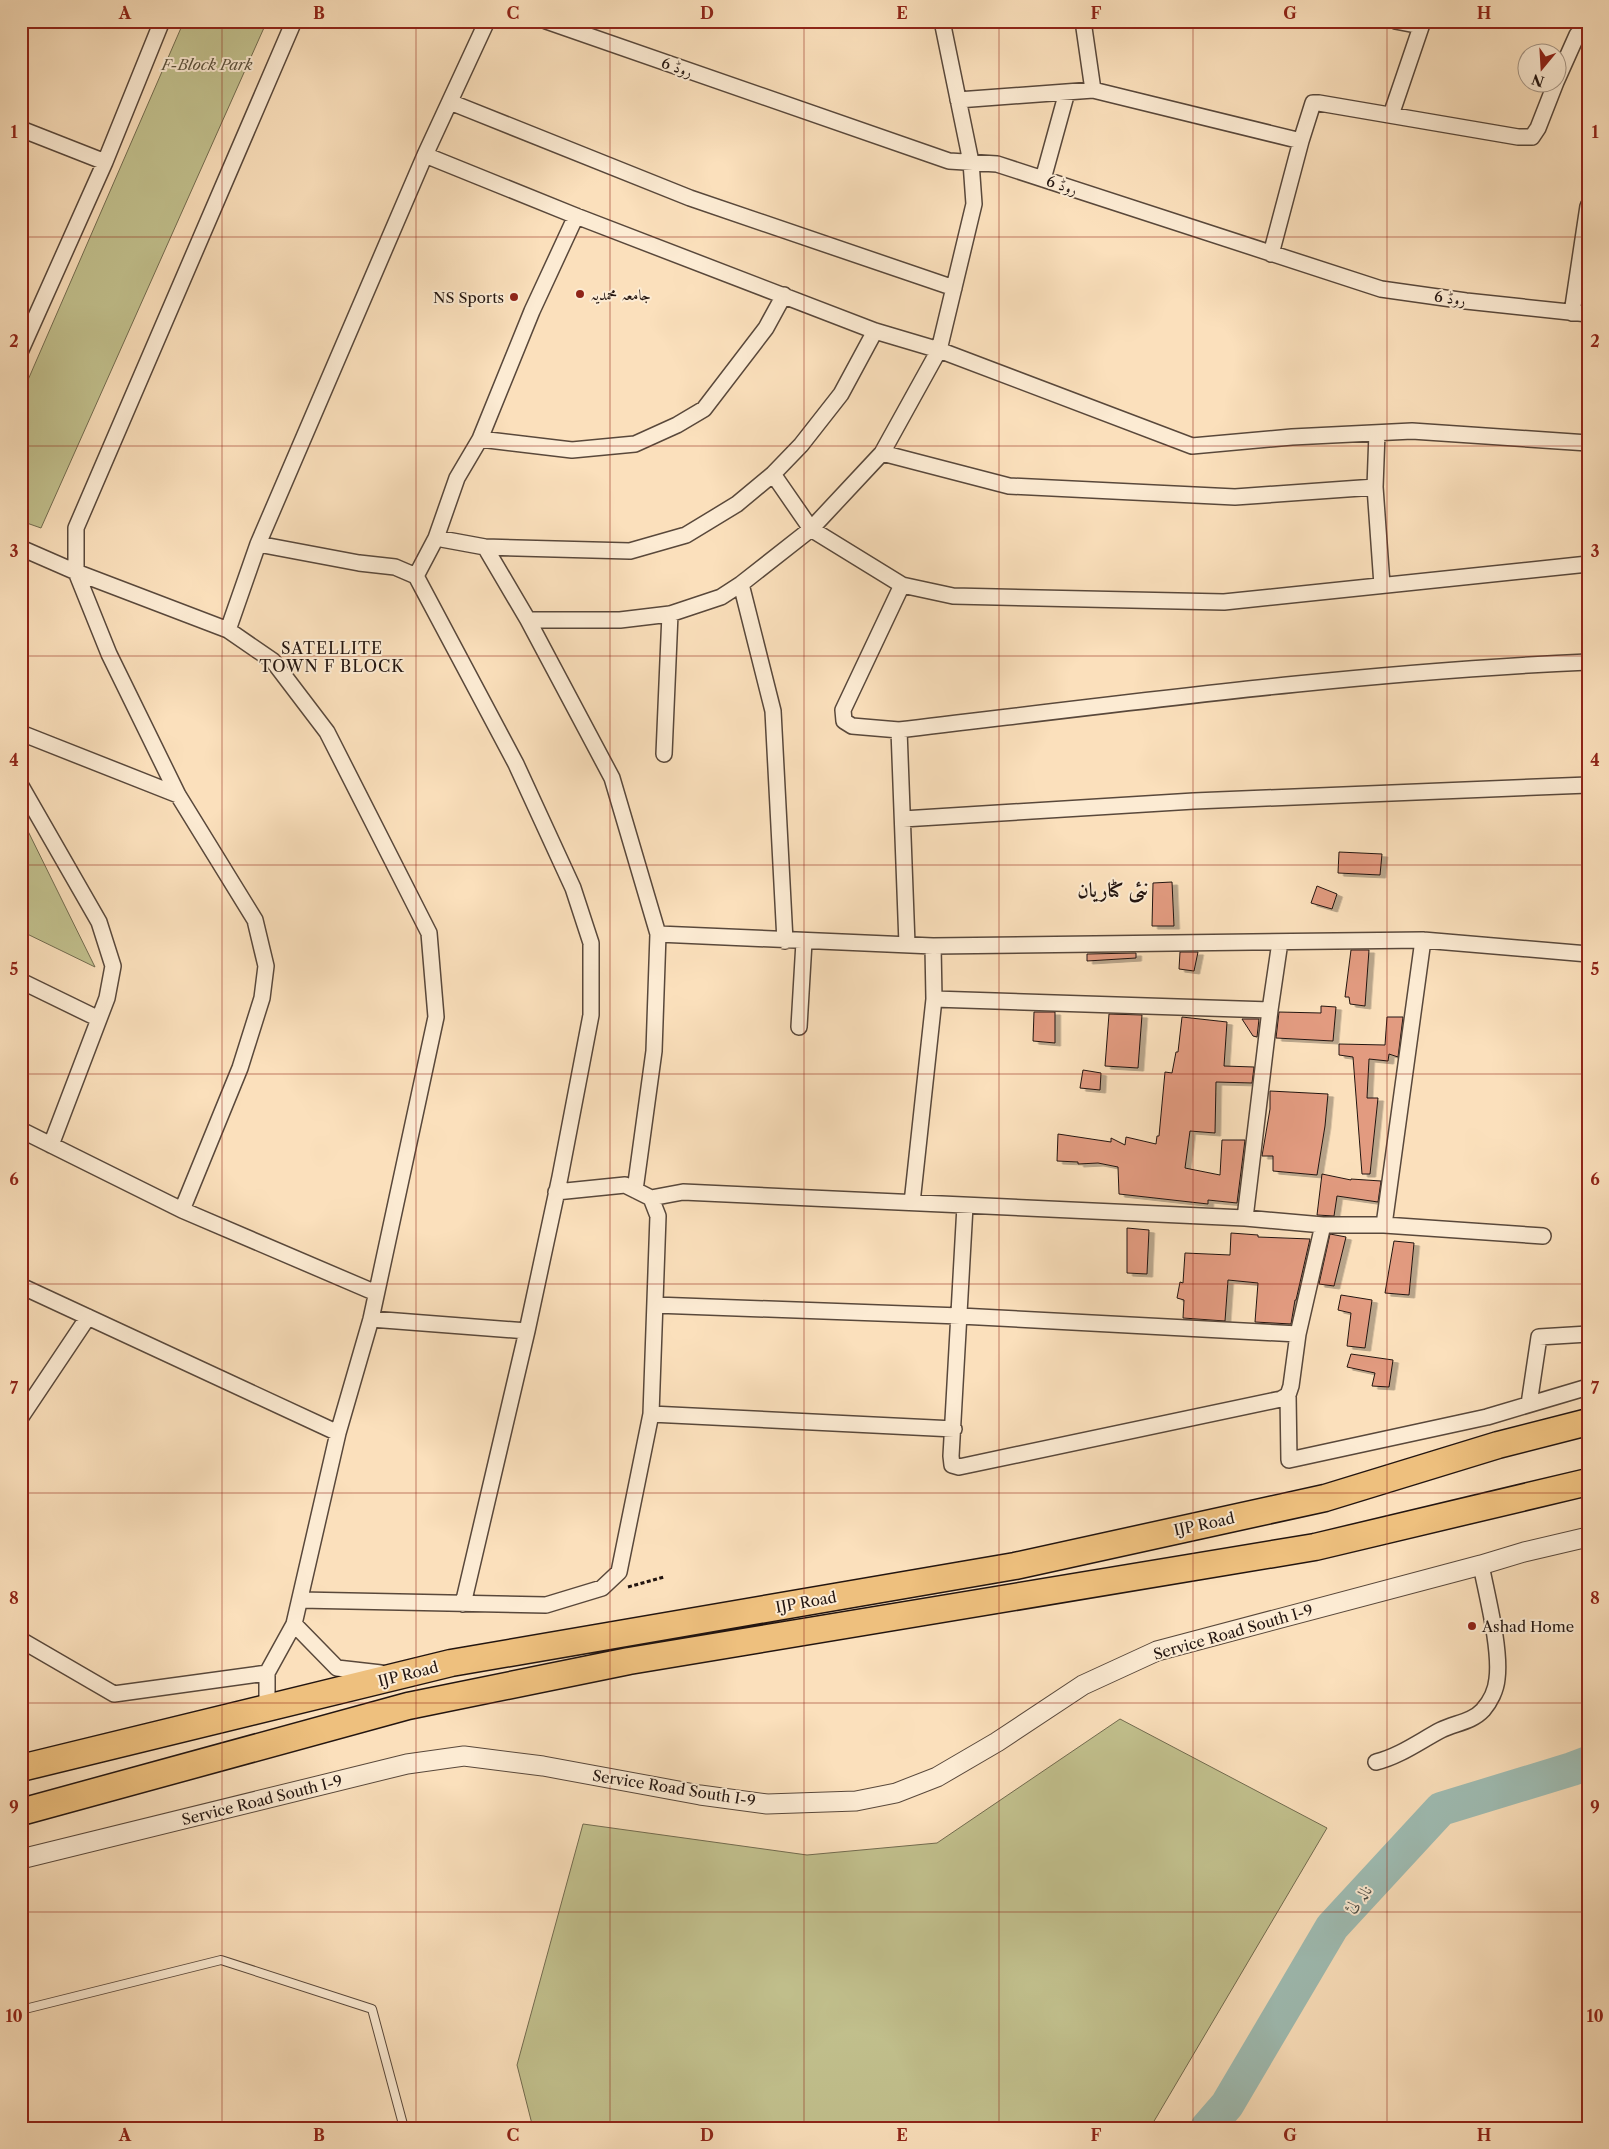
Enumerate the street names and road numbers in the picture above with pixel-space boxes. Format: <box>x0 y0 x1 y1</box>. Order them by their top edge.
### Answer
street label: روڈ 6 <box>659 53 695 81</box>
street label: روڈ 6 <box>1044 171 1080 199</box>
street label: روڈ 6 <box>1433 286 1467 310</box>
street label: IJP Road <box>1172 1508 1236 1540</box>
street label: IJP Road <box>774 1587 838 1617</box>
street label: Service Road South I-9 <box>1151 1600 1315 1664</box>
street label: IJP Road <box>376 1657 440 1691</box>
street label: Service Road South I-9 <box>591 1766 757 1810</box>
street label: Service Road South I-9 <box>180 1771 344 1829</box>

